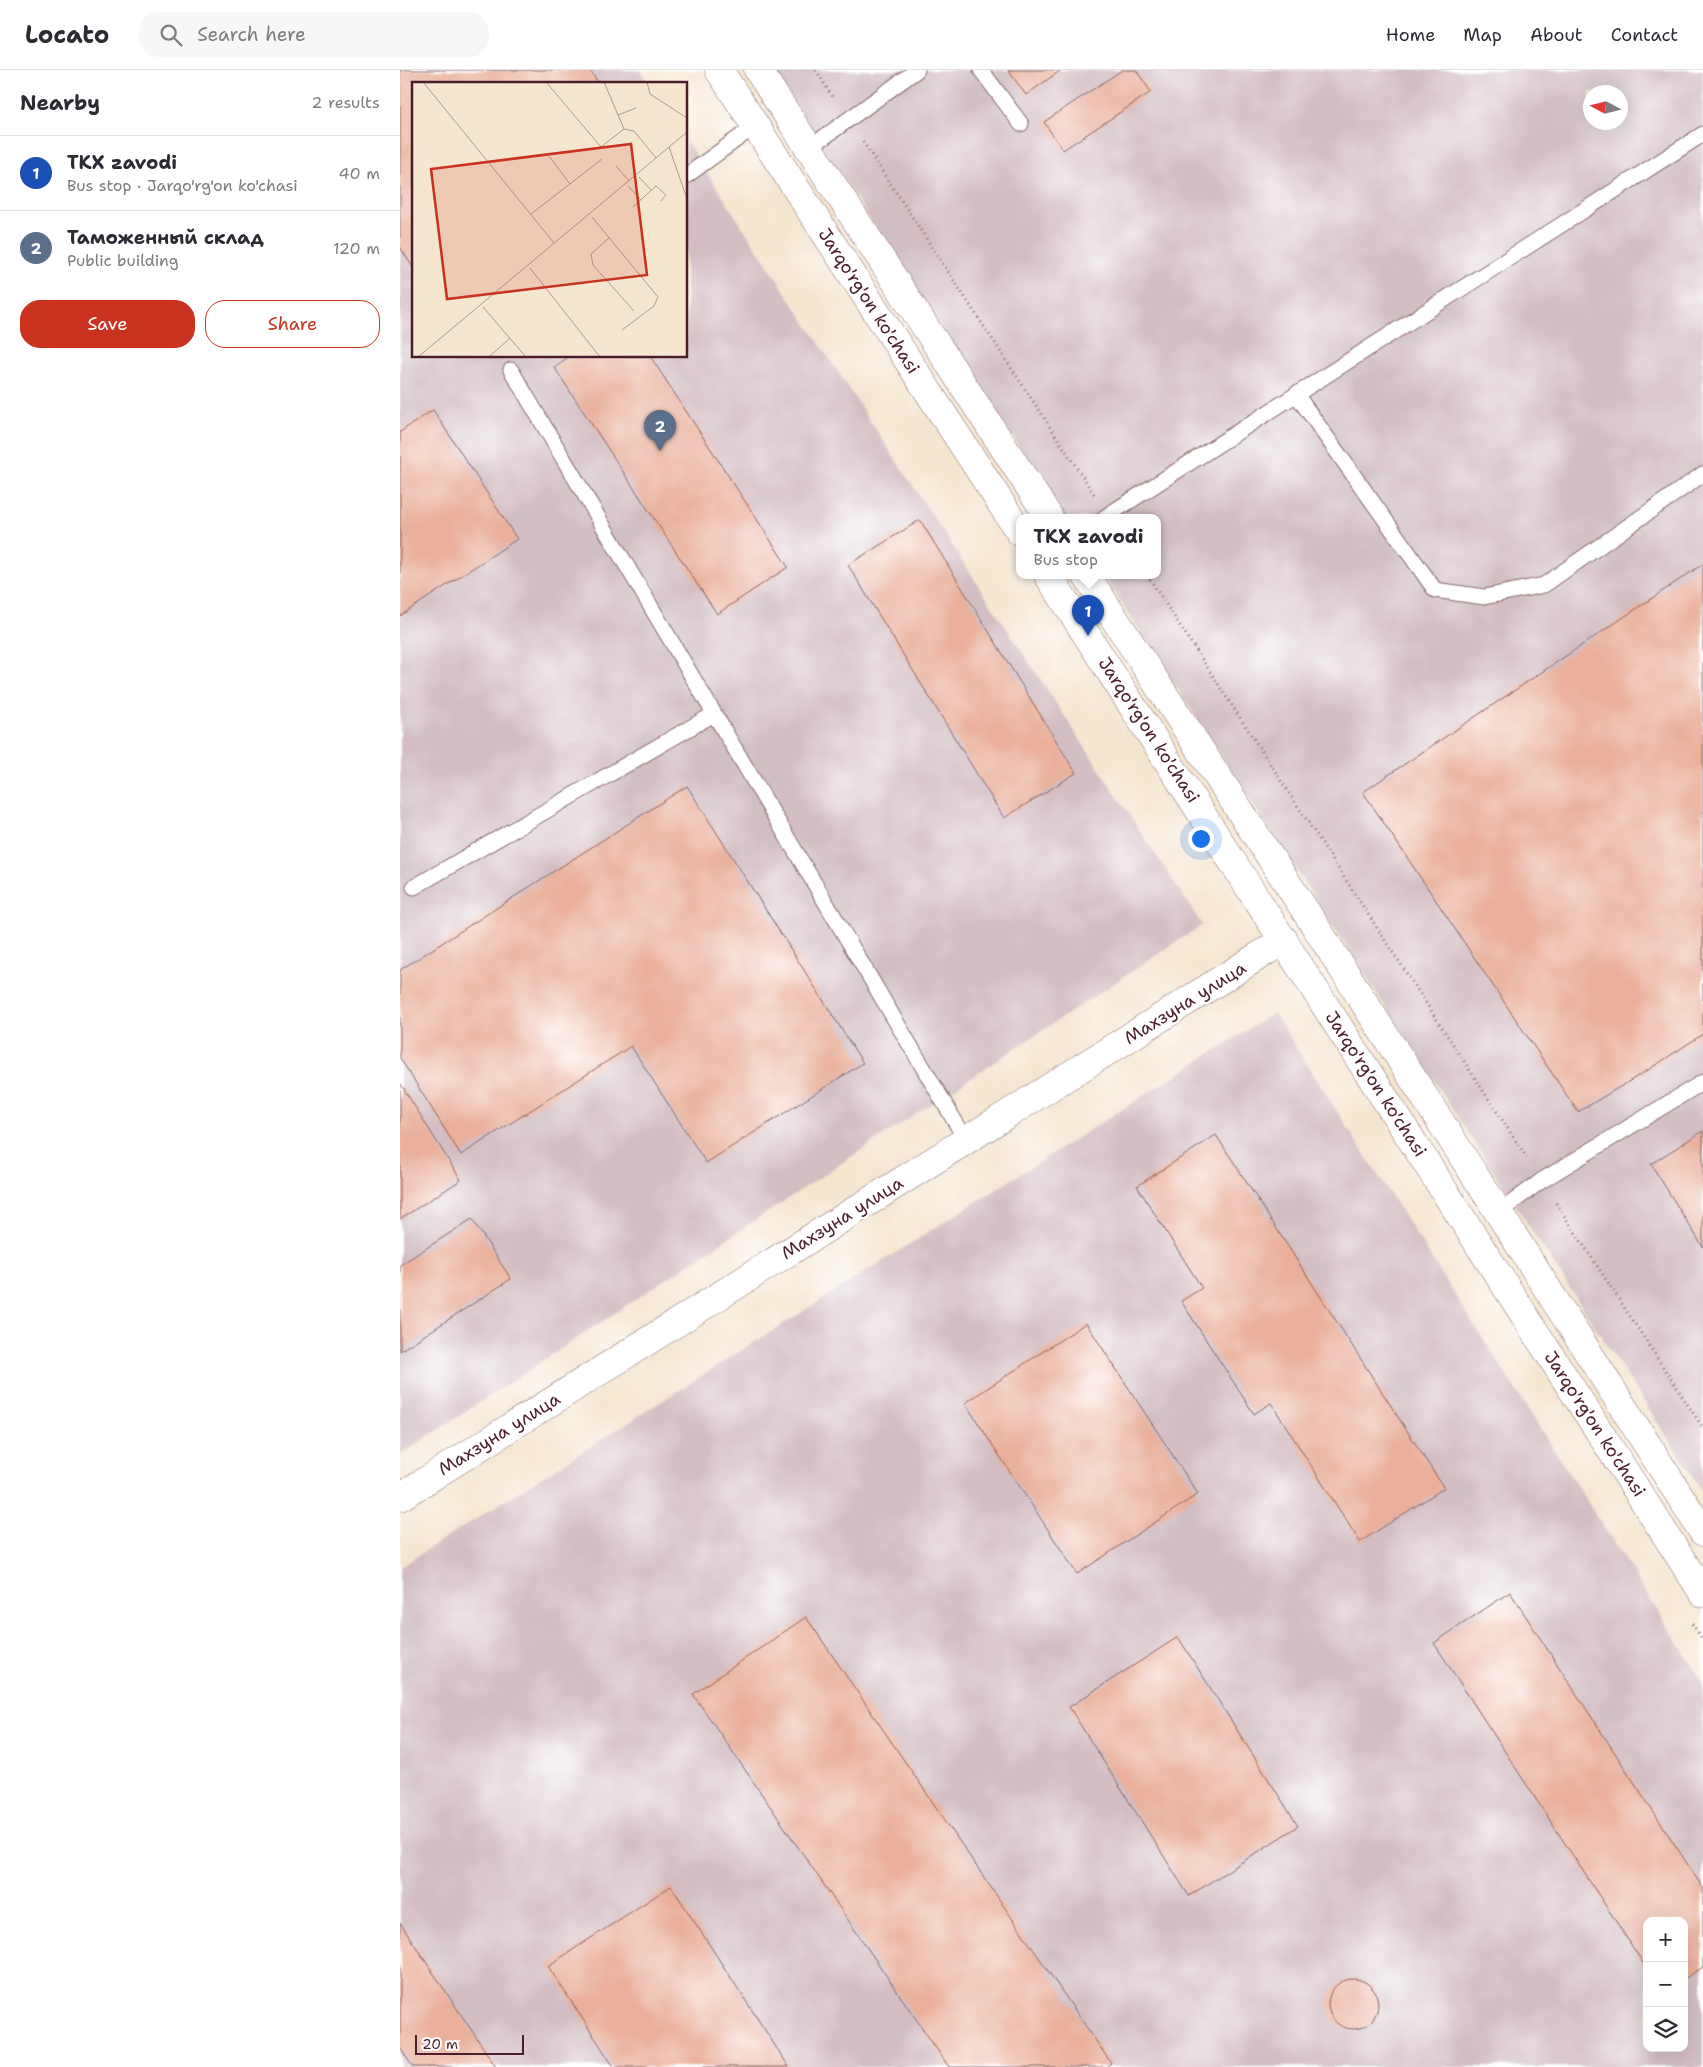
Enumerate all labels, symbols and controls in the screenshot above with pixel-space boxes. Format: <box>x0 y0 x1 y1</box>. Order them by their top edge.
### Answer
search box <box>139 12 489 57</box>
text: Locato <box>25 19 109 51</box>
icon: search <box>157 21 185 49</box>
text: Search here <box>197 22 306 47</box>
text: Home <box>1386 23 1435 47</box>
text: Map <box>1463 23 1502 47</box>
text: About <box>1530 23 1583 47</box>
text: Contact <box>1611 23 1678 47</box>
inset map <box>412 82 688 358</box>
north arrow <box>1583 85 1628 130</box>
text: Nearby <box>20 89 100 117</box>
text: 2 results <box>311 92 380 113</box>
text: TKX zavodi <box>67 150 177 175</box>
text: 1 <box>32 163 40 184</box>
text: 40 m <box>338 163 380 184</box>
text: Bus stop · Jarqo'rg'on ko'chasi <box>67 175 298 196</box>
street label: Jarqo'rg'on ko'chasi <box>813 223 925 379</box>
text: Таможенный склад <box>67 225 264 250</box>
text: 2 <box>30 238 42 259</box>
text: 120 m <box>333 238 380 259</box>
text: Public building <box>67 250 179 271</box>
button: Save <box>20 300 195 348</box>
button: Share <box>205 300 380 348</box>
pin: 2 <box>644 410 676 451</box>
popup <box>1016 514 1161 579</box>
text: TKX zavodi <box>1033 524 1144 549</box>
text: Bus stop <box>1033 549 1098 570</box>
pin: 1 <box>1072 595 1104 636</box>
street label: Jarqo'rg'on ko'chasi <box>1093 652 1205 808</box>
your location <box>1188 826 1214 852</box>
street label: Махзуна улица <box>1119 956 1251 1050</box>
street label: Jarqo'rg'on ko'chasi <box>1320 1006 1432 1162</box>
street label: Махзуна улица <box>776 1171 908 1265</box>
street label: Jarqo'rg'on ko'chasi <box>1539 1346 1651 1502</box>
street label: Махзуна улица <box>433 1387 565 1481</box>
map controls <box>1643 1917 1688 2052</box>
button: + <box>1643 1917 1688 1962</box>
button: − <box>1643 1962 1688 2007</box>
button: layers <box>1643 2007 1688 2052</box>
scale bar <box>415 2032 524 2055</box>
text: 20 m <box>422 2035 458 2053</box>

